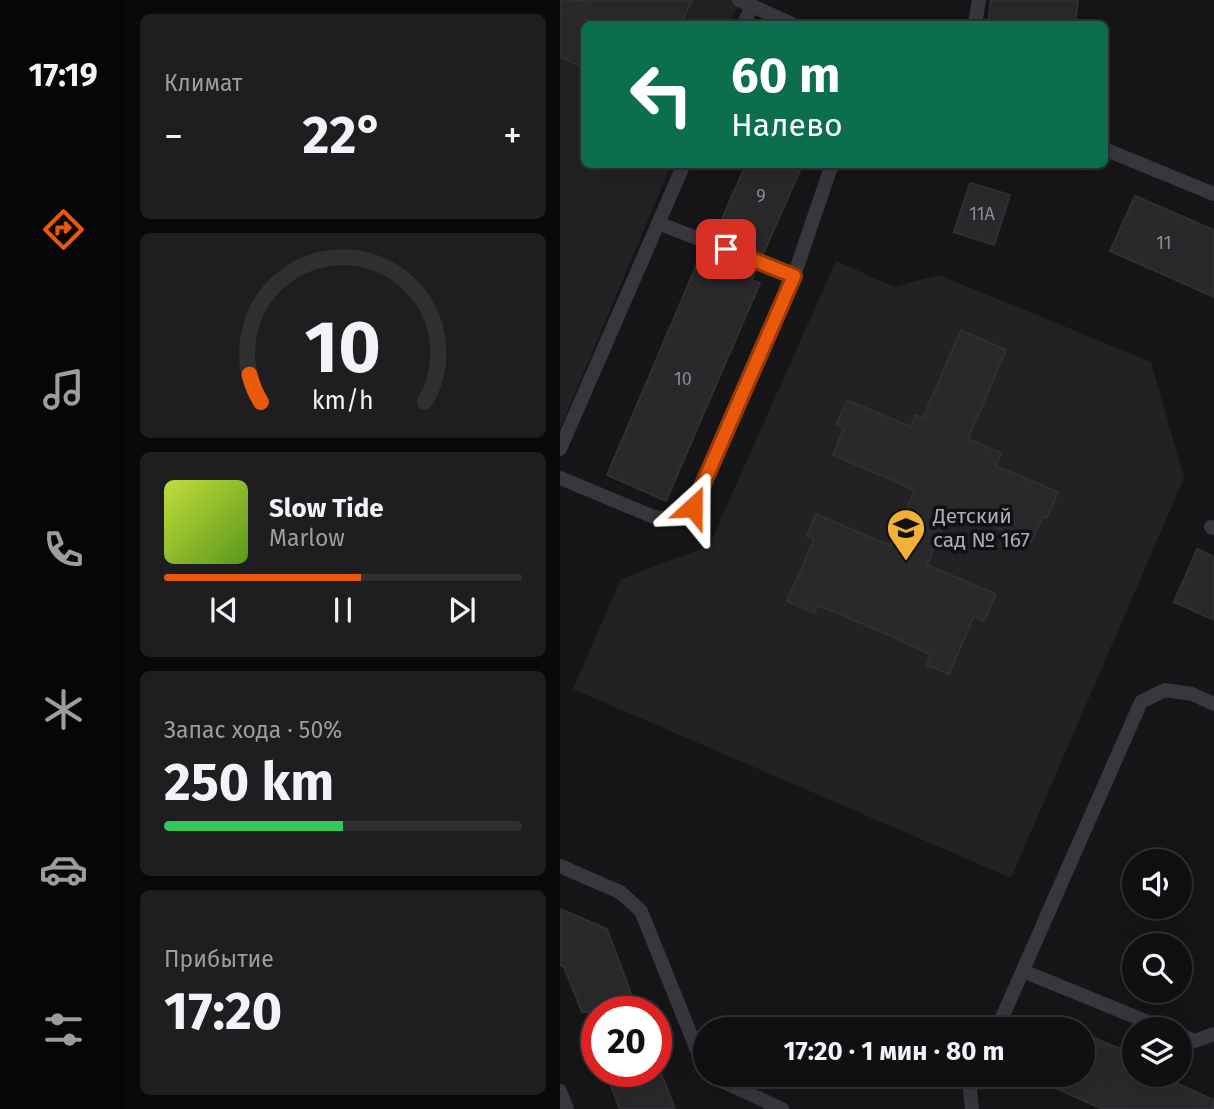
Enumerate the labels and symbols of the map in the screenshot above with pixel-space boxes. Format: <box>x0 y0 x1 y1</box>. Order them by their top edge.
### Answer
house number: 9 <box>756 185 766 207</box>
house number: 11А <box>969 203 996 225</box>
pin <box>696 219 756 279</box>
house number: 11 <box>1156 232 1172 254</box>
house number: 10 <box>674 368 692 390</box>
position arrow <box>656 470 730 544</box>
place label: Детский сад № 167 <box>932 503 1030 553</box>
school or university icon: Детский сад № 167 <box>885 507 927 562</box>
speed limit sign: 20 <box>581 996 672 1087</box>

